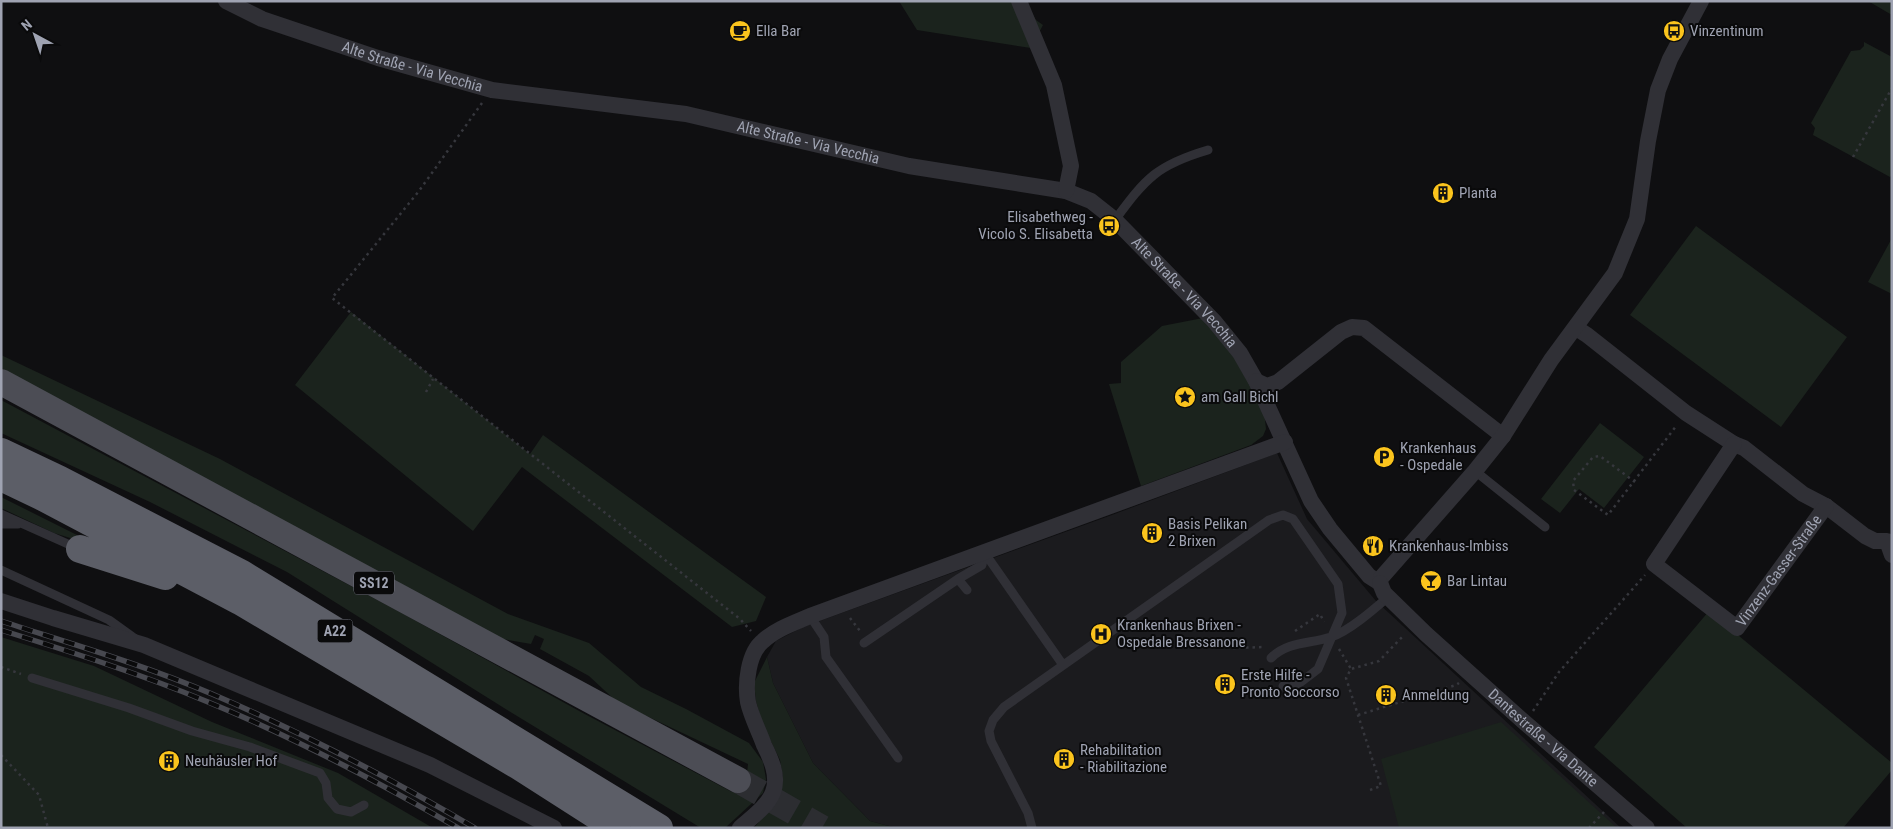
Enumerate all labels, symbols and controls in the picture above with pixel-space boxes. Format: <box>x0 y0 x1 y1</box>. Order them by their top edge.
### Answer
north arrow <box>10 10 60 60</box>
text: N <box>18 16 35 34</box>
cafe icon: Ella Bar <box>728 19 752 43</box>
bus stop icon: Vinzentinum <box>1662 19 1686 43</box>
place label: Ella Bar <box>756 22 801 40</box>
place label: Vinzentinum <box>1690 22 1764 40</box>
street label: Alte Straße - Via Vecchia <box>340 38 485 96</box>
street label: Alte Straße - Via Vecchia <box>735 117 881 168</box>
building icon: Planta <box>1431 181 1455 205</box>
place label: Planta <box>1459 184 1497 202</box>
place label: Elisabethweg - Vicolo S. Elisabetta <box>978 208 1093 243</box>
bus stop icon: Elisabethweg - Vicolo S. Elisabetta <box>1097 214 1121 238</box>
street label: Alte Straße - Via Vecchia <box>1128 233 1241 351</box>
place icon: am Gall Bichl <box>1173 385 1197 409</box>
place label: am Gall Bichl <box>1201 388 1279 406</box>
place label: Krankenhaus - Ospedale <box>1400 439 1476 474</box>
parking icon: Krankenhaus - Ospedale <box>1372 445 1396 469</box>
street label: Vinzenz-Gasser-Straße <box>1732 511 1826 630</box>
place label: Basis Pelikan 2 Brixen <box>1168 515 1247 550</box>
building icon: Basis Pelikan 2 Brixen <box>1140 521 1164 545</box>
restaurant icon: Krankenhaus-Imbiss <box>1361 534 1385 558</box>
place label: Krankenhaus-Imbiss <box>1389 537 1509 555</box>
bar icon: Bar Lintau <box>1419 569 1443 593</box>
road number: SS12 <box>354 572 394 594</box>
place label: Bar Lintau <box>1447 572 1507 590</box>
place label: Krankenhaus Brixen - Ospedale Bressanone <box>1117 616 1245 651</box>
road number: A22 <box>318 620 352 642</box>
hospital icon: Krankenhaus Brixen - Ospedale Bressanone <box>1089 622 1113 646</box>
place label: Erste Hilfe - Pronto Soccorso <box>1241 666 1339 701</box>
building icon: Erste Hilfe - Pronto Soccorso <box>1213 672 1237 696</box>
building icon: Anmeldung <box>1374 683 1398 707</box>
street label: Dantestraße - Via Dante <box>1484 685 1602 791</box>
place label: Anmeldung <box>1402 686 1469 704</box>
place label: Rehabilitation - Riabilitazione <box>1080 741 1167 776</box>
building icon: Rehabilitation - Riabilitazione <box>1052 747 1076 771</box>
building icon: Neuhäusler Hof <box>157 749 181 773</box>
place label: Neuhäusler Hof <box>185 752 277 770</box>

